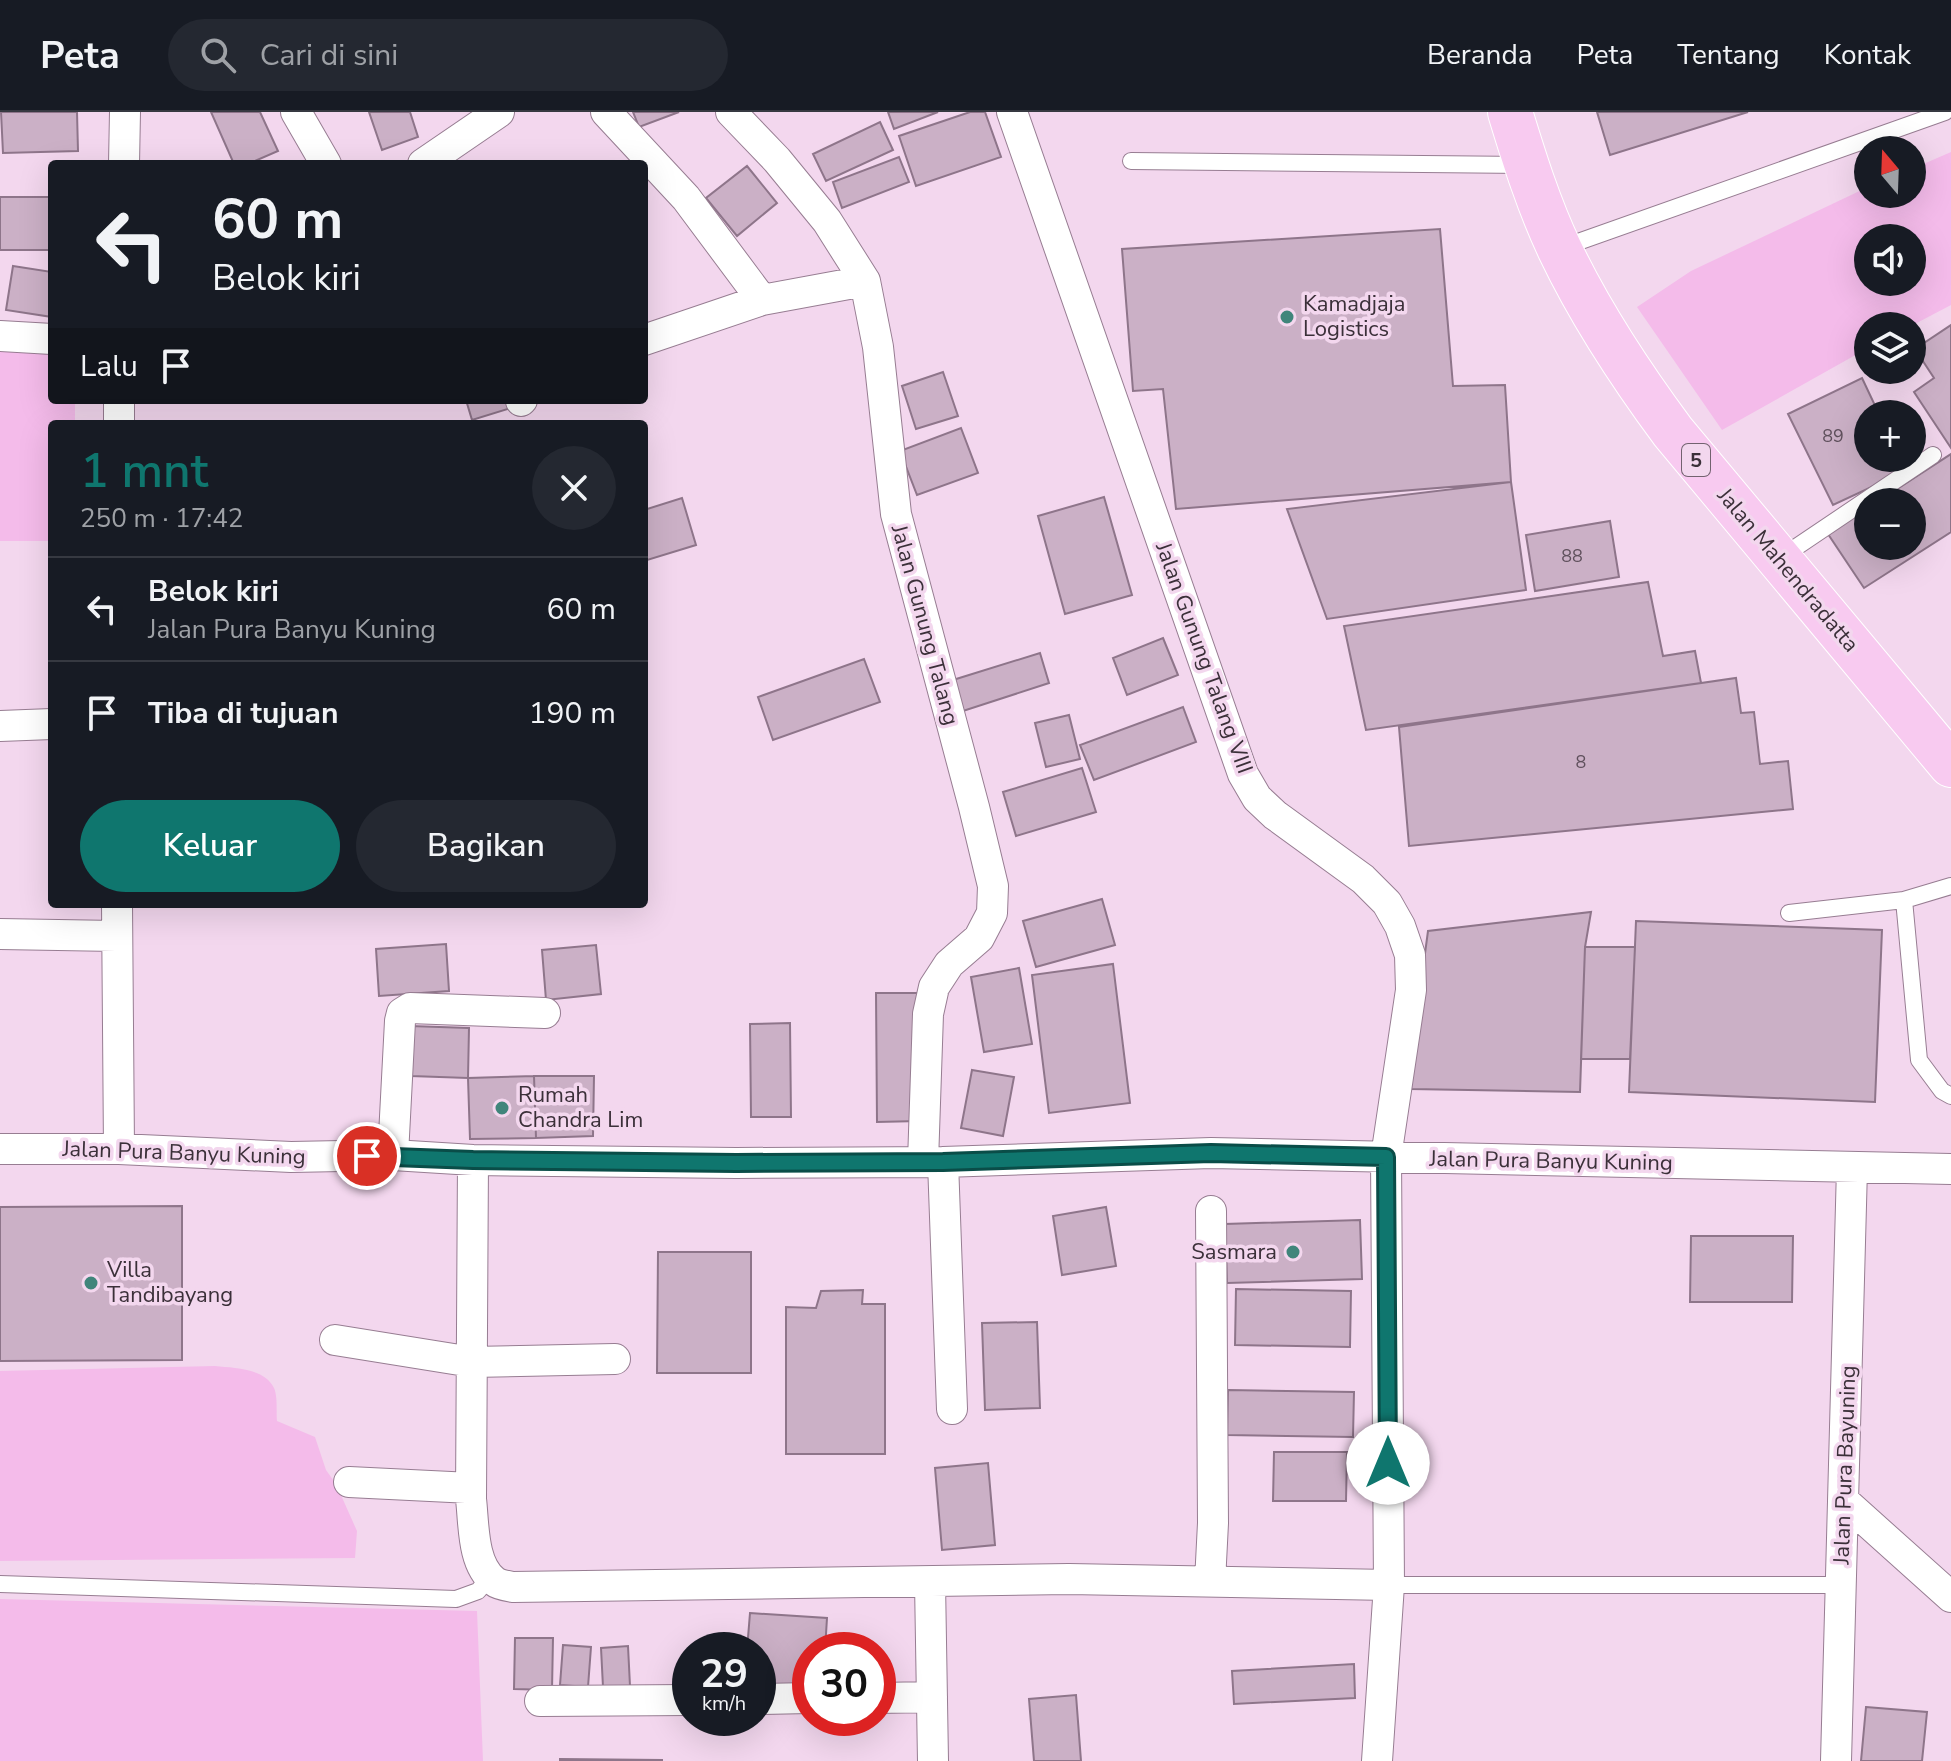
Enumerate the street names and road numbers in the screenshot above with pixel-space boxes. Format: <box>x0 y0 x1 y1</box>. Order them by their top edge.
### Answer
road number: 5 <box>1682 444 1710 476</box>
street label: Jalan Mahendradatta <box>1710 481 1866 658</box>
street label: Jalan Gunung Talang <box>884 521 966 728</box>
street label: Jalan Gunung Talang VIII <box>1148 537 1260 778</box>
street label: Jalan Pura Banyu Kuning <box>61 1134 306 1172</box>
street label: Jalan Pura Banyu Kuning <box>1428 1144 1673 1178</box>
street label: Jalan Pura Bayuning <box>1826 1365 1863 1566</box>

